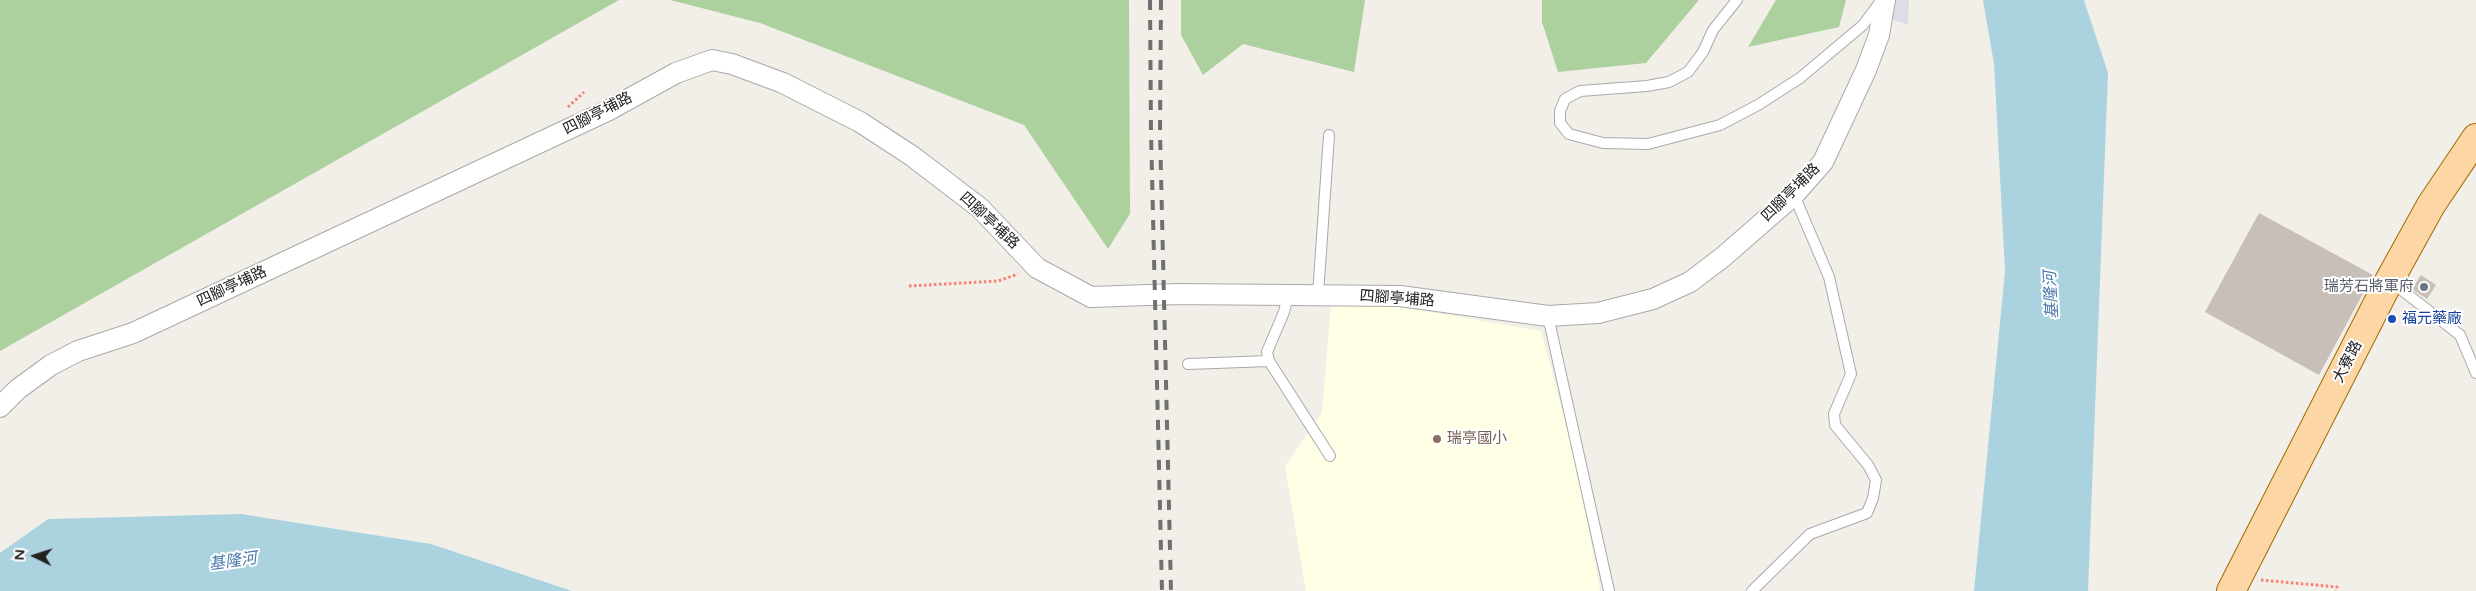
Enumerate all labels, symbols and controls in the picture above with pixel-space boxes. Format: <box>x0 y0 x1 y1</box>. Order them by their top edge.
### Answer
street label: 四腳亭埔路 <box>561 89 635 139</box>
street label: 四腳亭埔路 <box>1758 160 1824 226</box>
street label: 四腳亭埔路 <box>955 189 1023 253</box>
street label: 四腳亭埔路 <box>194 263 270 311</box>
water label: 基隆河 <box>2041 271 2063 319</box>
place label: 瑞芳石將軍府 <box>2324 278 2414 296</box>
marker: 瑞芳石將軍府 <box>2418 281 2430 293</box>
street label: 四腳亭埔路 <box>1359 287 1435 311</box>
place label: 福元藥廠 <box>2402 310 2462 328</box>
marker: 福元藥廠 <box>2386 313 2398 325</box>
street label: 大寮路 <box>2330 338 2366 386</box>
place label: 瑞亭國小 <box>1447 430 1507 448</box>
marker: 瑞亭國小 <box>1431 433 1443 445</box>
north arrow <box>10 531 60 581</box>
text: N <box>11 549 28 561</box>
water label: 基隆河 <box>208 549 258 575</box>

